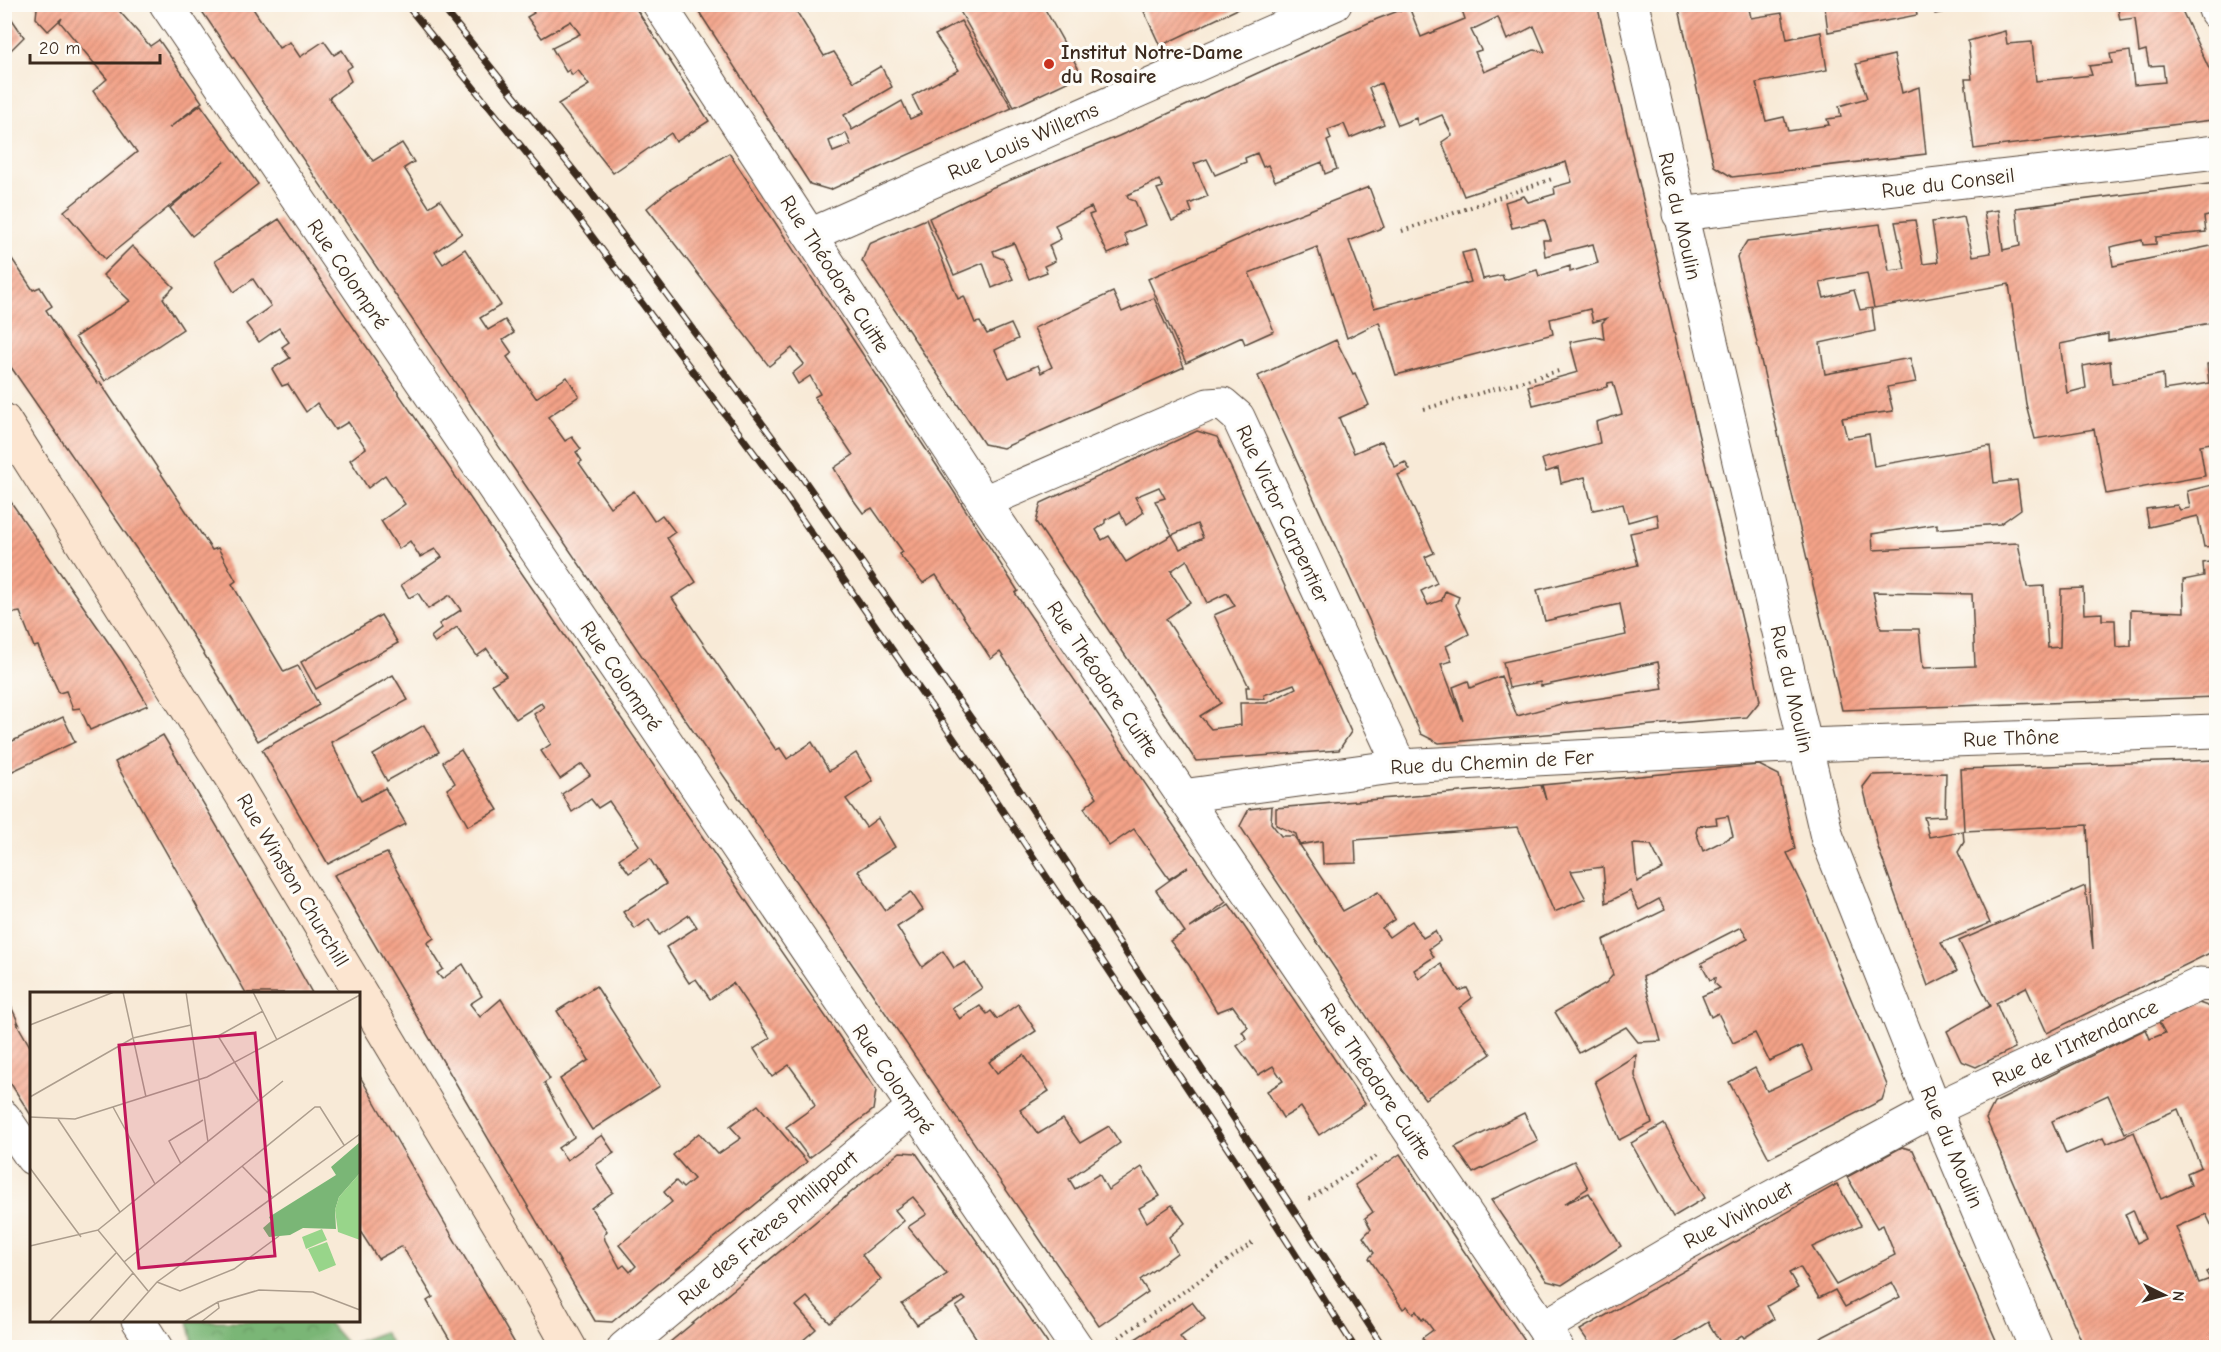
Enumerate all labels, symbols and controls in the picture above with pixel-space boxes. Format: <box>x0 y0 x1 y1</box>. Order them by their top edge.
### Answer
scale bar <box>30 27 160 65</box>
text: 20 m <box>39 38 80 59</box>
place label: Institut Notre-Dame du Rosaire <box>1061 40 1243 88</box>
marker: Institut Notre-Dame du Rosaire <box>1042 57 1056 71</box>
street label: Rue Louis Willems <box>944 97 1102 185</box>
street label: Rue du Moulin <box>1654 150 1706 282</box>
street label: Rue du Conseil <box>1880 163 2016 203</box>
street label: Rue Théodore Cuitte <box>775 191 895 357</box>
street label: Rue Colompré <box>302 215 394 333</box>
street label: Rue Victor Carpentier <box>1231 421 1335 607</box>
street label: Rue Théodore Cuitte <box>1042 597 1164 761</box>
street label: Rue Colompré <box>575 617 667 735</box>
street label: Rue du Moulin <box>1766 623 1818 755</box>
street label: Rue Thône <box>1962 724 2060 752</box>
street label: Rue du Chemin de Fer <box>1390 745 1595 779</box>
street label: Rue Winston Churchill <box>232 789 354 971</box>
inset map <box>30 992 360 1322</box>
street label: Rue de l'Intendance <box>1988 994 2162 1092</box>
street label: Rue Théodore Cuitte <box>1315 999 1437 1163</box>
street label: Rue Colompré <box>847 1020 939 1138</box>
street label: Rue du Moulin <box>1916 1082 1988 1212</box>
street label: Rue des Frères Philippart <box>673 1145 864 1310</box>
street label: Rue Vivihouet <box>1679 1176 1797 1254</box>
north arrow <box>2134 1265 2194 1325</box>
text: N <box>2169 1290 2187 1302</box>

